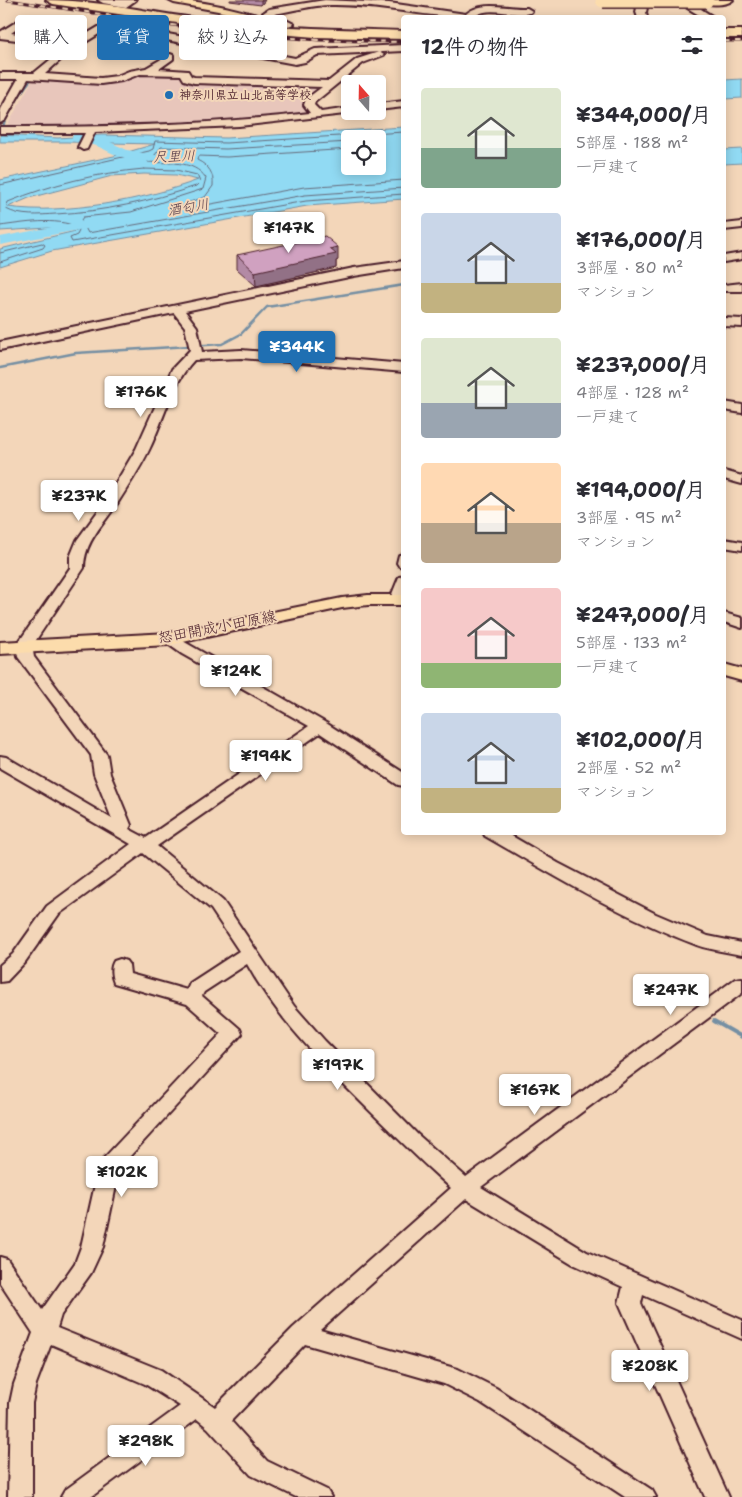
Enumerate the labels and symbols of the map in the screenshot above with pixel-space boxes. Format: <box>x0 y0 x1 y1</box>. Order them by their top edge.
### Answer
north arrow <box>341 75 386 120</box>
place label: 神奈川県立山北高等学校 <box>179 87 311 103</box>
marker: 神奈川県立山北高等学校 <box>163 89 175 101</box>
water label: 尺里川 <box>153 146 195 166</box>
water label: 酒匂川 <box>166 194 210 220</box>
pin: ¥147K <box>254 212 324 254</box>
pin: ¥344K <box>262 330 332 373</box>
pin: ¥176K <box>106 376 176 418</box>
pin: ¥237K <box>44 480 114 522</box>
street label: 怒田開成小田原線 <box>156 606 278 648</box>
pin: ¥124K <box>201 654 271 697</box>
pin: ¥194K <box>231 740 301 782</box>
pin: ¥247K <box>636 974 706 1016</box>
pin: ¥197K <box>303 1048 373 1091</box>
pin: ¥167K <box>500 1074 570 1116</box>
pin: ¥102K <box>87 1156 157 1198</box>
pin: ¥208K <box>615 1350 685 1392</box>
pin: ¥298K <box>111 1424 181 1467</box>

